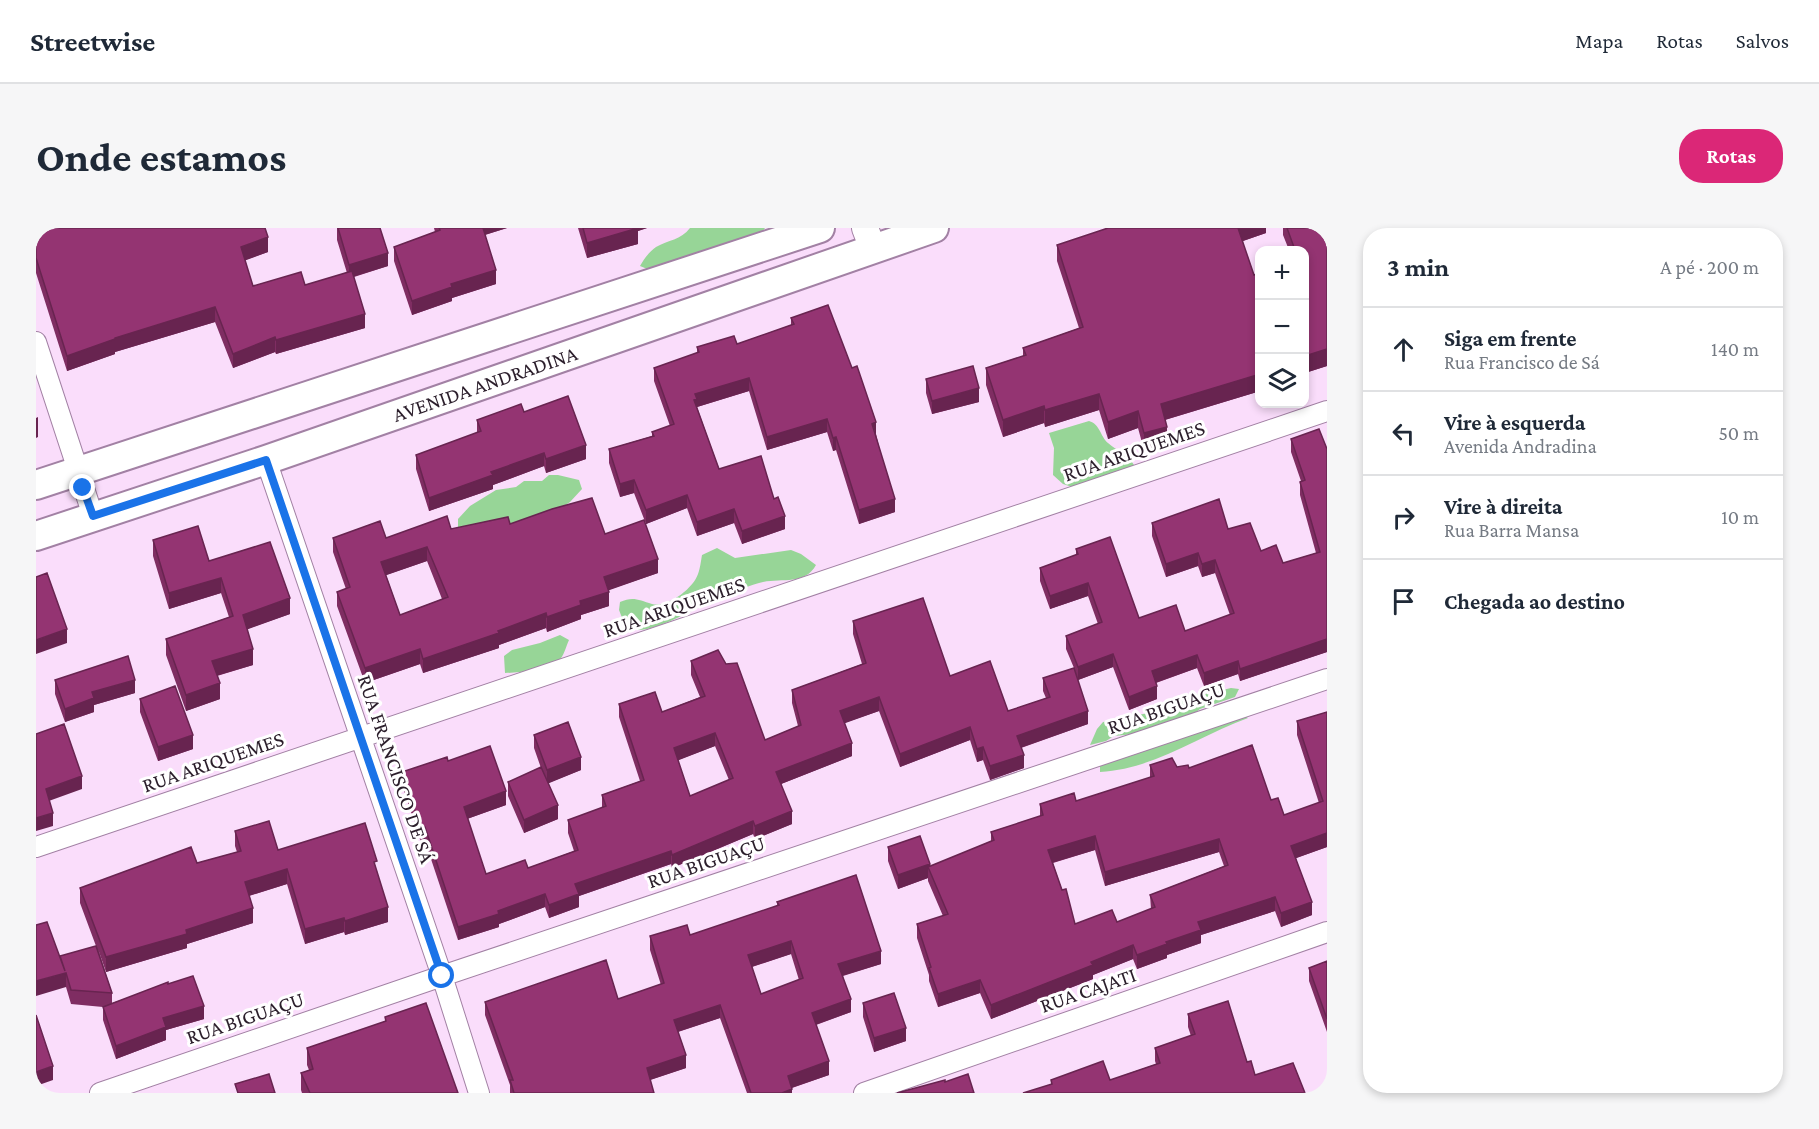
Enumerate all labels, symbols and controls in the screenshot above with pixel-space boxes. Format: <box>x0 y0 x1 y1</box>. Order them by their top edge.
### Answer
text: Streetwise <box>30 26 155 57</box>
text: Mapa <box>1575 29 1623 53</box>
text: Rotas <box>1656 29 1703 53</box>
text: Salvos <box>1736 29 1789 53</box>
button: Rotas <box>1679 129 1783 183</box>
text: Onde estamos <box>36 133 286 180</box>
map controls <box>1255 246 1309 408</box>
button: + <box>1255 246 1309 300</box>
text: 3 min <box>1387 253 1449 282</box>
text: A pé · 200 m <box>1660 256 1759 278</box>
button: − <box>1255 300 1309 354</box>
text: Siga em frente <box>1444 326 1577 351</box>
icon: ahead <box>1387 333 1420 366</box>
text: 140 m <box>1711 338 1759 360</box>
street label: AVENIDA ANDRADINA <box>390 341 580 427</box>
text: Rua Francisco de Sá <box>1444 351 1600 373</box>
button: layers <box>1255 354 1309 408</box>
text: Vire à esquerda <box>1444 410 1585 435</box>
street label: RUA ARIQUEMES <box>1060 415 1208 486</box>
icon: left <box>1387 417 1420 450</box>
text: 50 m <box>1718 422 1759 444</box>
text: Avenida Andradina <box>1444 435 1597 457</box>
route end <box>69 474 95 500</box>
text: Vire à direita <box>1444 494 1563 519</box>
icon: right <box>1387 501 1420 534</box>
text: 10 m <box>1721 506 1759 528</box>
text: Rua Barra Mansa <box>1444 519 1579 541</box>
street label: RUA ARIQUEMES <box>600 571 748 642</box>
icon: arrive <box>1387 585 1420 618</box>
text: Chegada ao destino <box>1444 589 1625 614</box>
street label: RUA FRANCISCO DE SÁ <box>352 672 440 866</box>
street label: RUA BIGUAÇU <box>1104 677 1228 739</box>
street label: RUA ARIQUEMES <box>139 726 287 797</box>
street label: RUA BIGUAÇU <box>644 831 768 893</box>
route start <box>428 962 454 988</box>
street label: RUA CAJATI <box>1037 962 1139 1018</box>
street label: RUA BIGUAÇU <box>183 987 307 1049</box>

